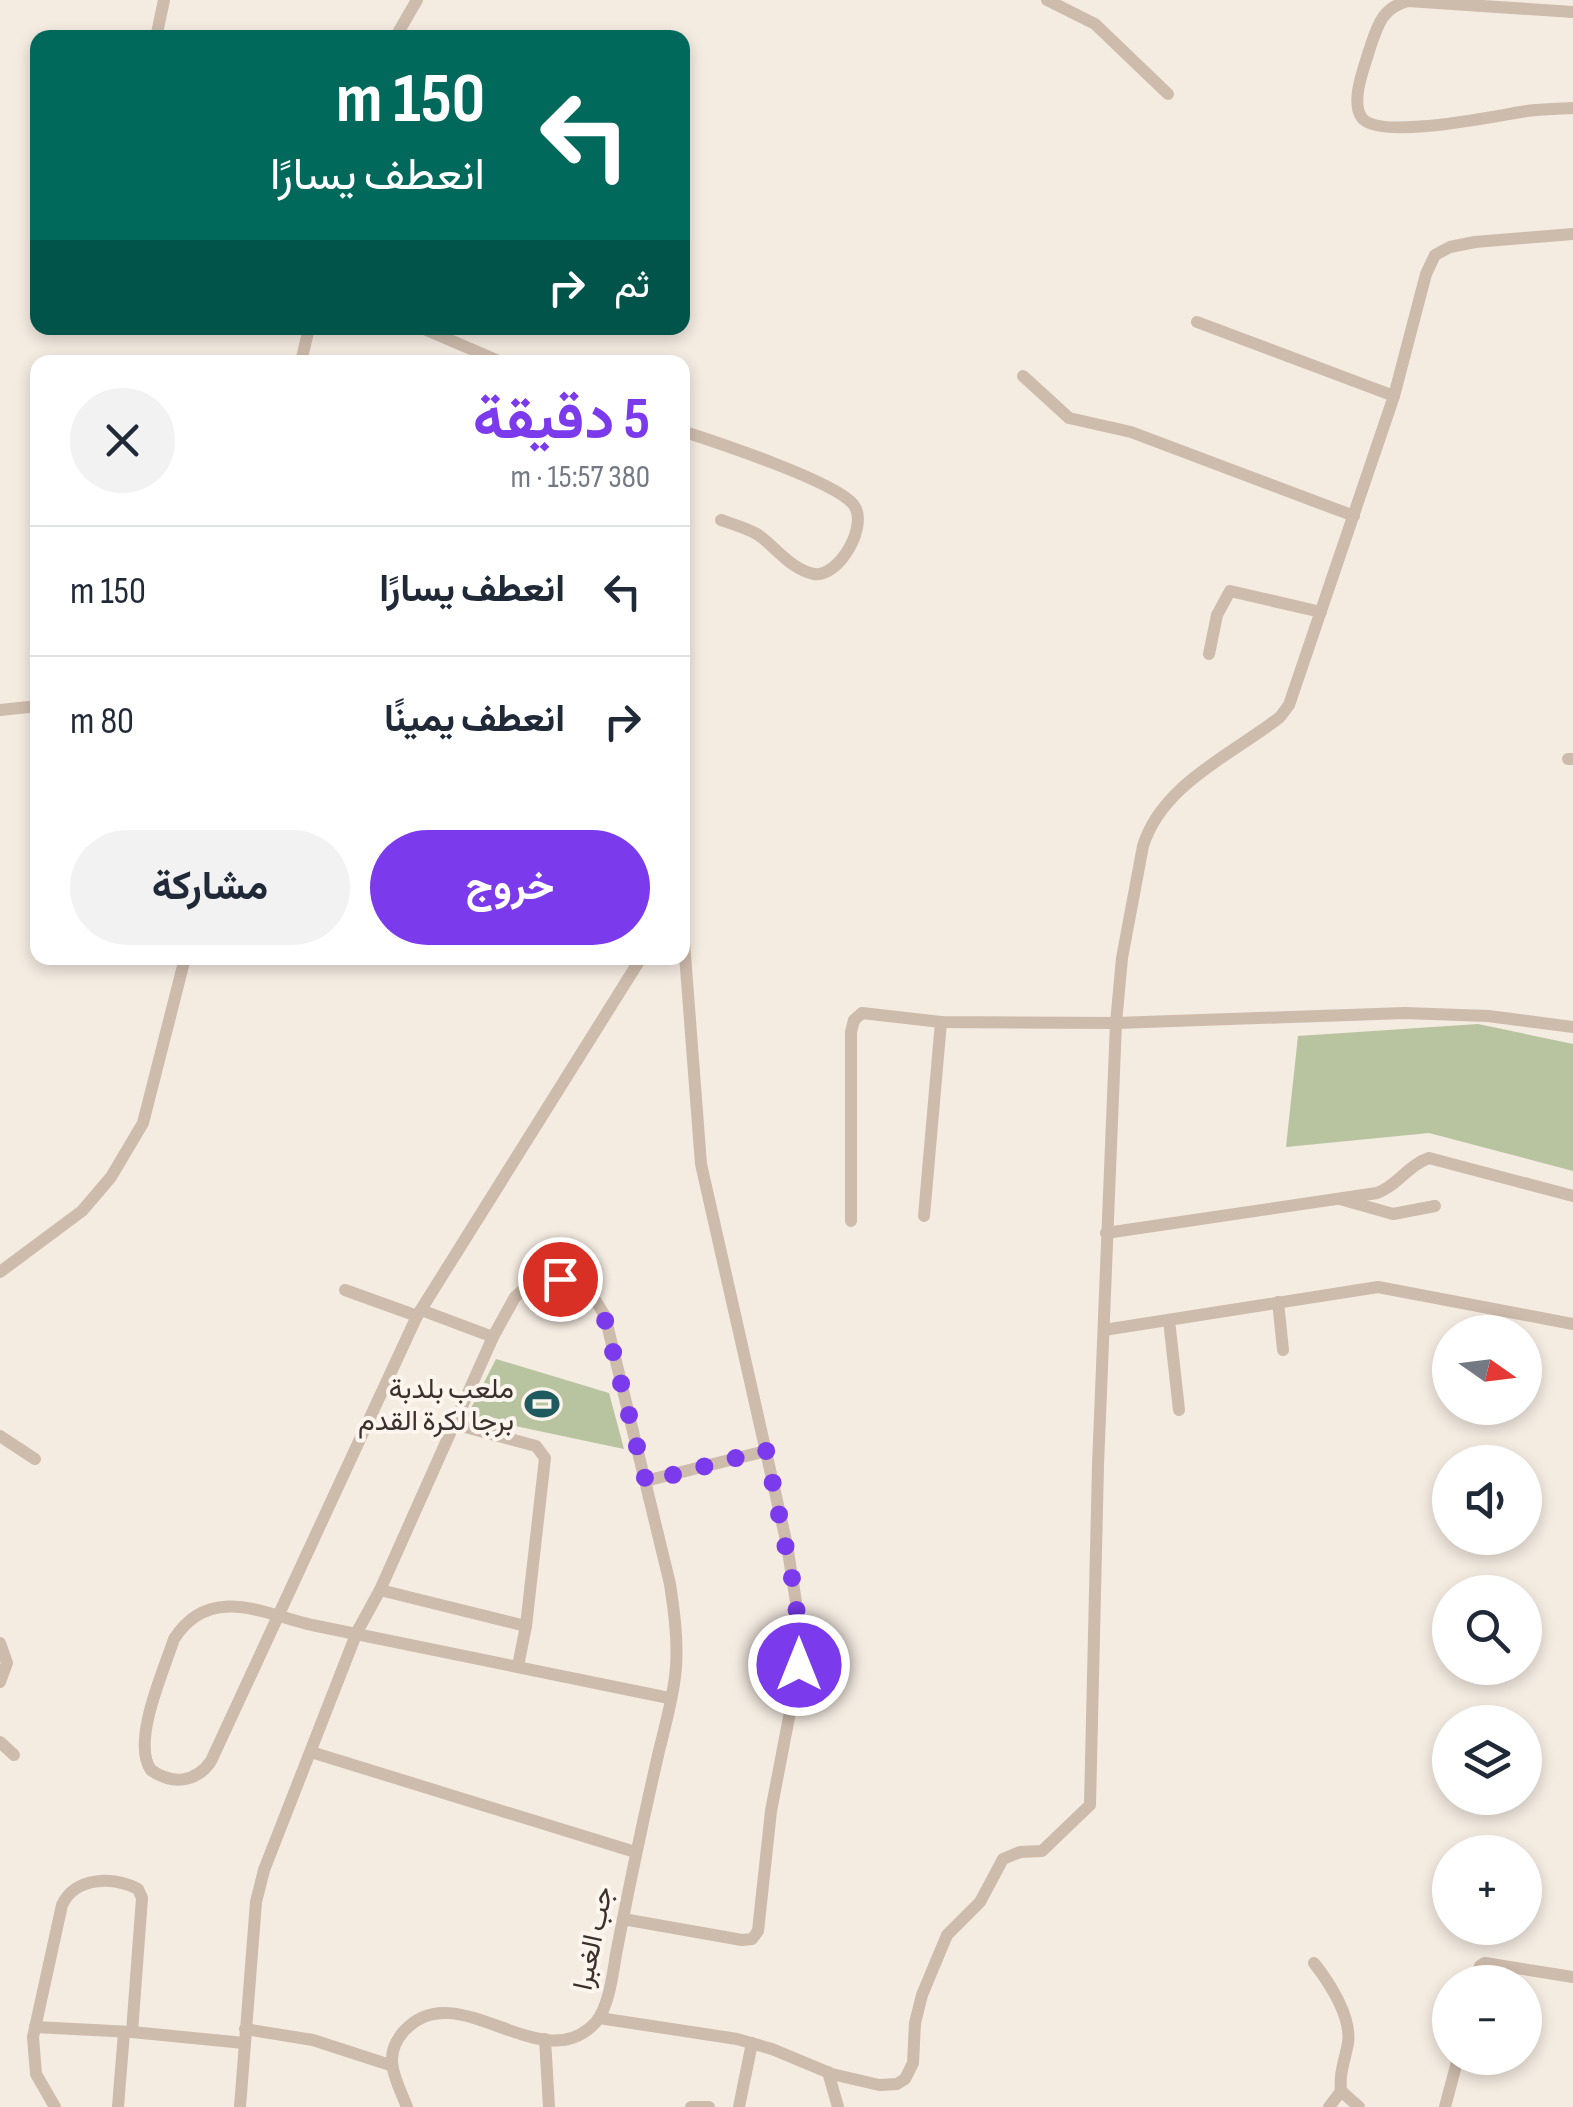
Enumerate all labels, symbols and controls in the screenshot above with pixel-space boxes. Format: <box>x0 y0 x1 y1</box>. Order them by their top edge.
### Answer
text: 150 m <box>336 58 485 142</box>
icon: left <box>520 70 650 200</box>
text: انعطف يسارًا <box>270 148 485 203</box>
icon: right <box>539 260 594 315</box>
text: ثم <box>614 263 650 308</box>
text: 5 دقيقة <box>473 384 650 456</box>
button: close <box>70 388 175 493</box>
text: 380 m · 15:57 <box>511 458 650 497</box>
icon: left <box>595 564 650 619</box>
text: انعطف يسارًا <box>379 567 565 612</box>
text: 150 m <box>70 569 146 614</box>
icon: right <box>595 694 650 749</box>
text: انعطف يمينًا <box>384 697 565 742</box>
text: 80 m <box>70 699 134 744</box>
button: مشاركة <box>70 830 350 945</box>
button: خروج <box>370 830 650 945</box>
pin <box>518 1237 603 1322</box>
icon: arrive <box>533 1252 588 1307</box>
north arrow <box>1432 1315 1542 1425</box>
map controls <box>1432 1315 1542 2075</box>
place label: ملعب بلدبة برجا لكرة القدم <box>358 1373 514 1439</box>
sports icon: ملعب بلدبة برجا لكرة القدم <box>523 1385 561 1423</box>
button: sound <box>1432 1445 1542 1555</box>
button: search <box>1432 1575 1542 1685</box>
position arrow <box>747 1613 851 1717</box>
button: layers <box>1432 1705 1542 1815</box>
button: + <box>1432 1835 1542 1945</box>
street label: جب الغبرا <box>566 1884 621 1993</box>
button: − <box>1432 1965 1542 2075</box>

